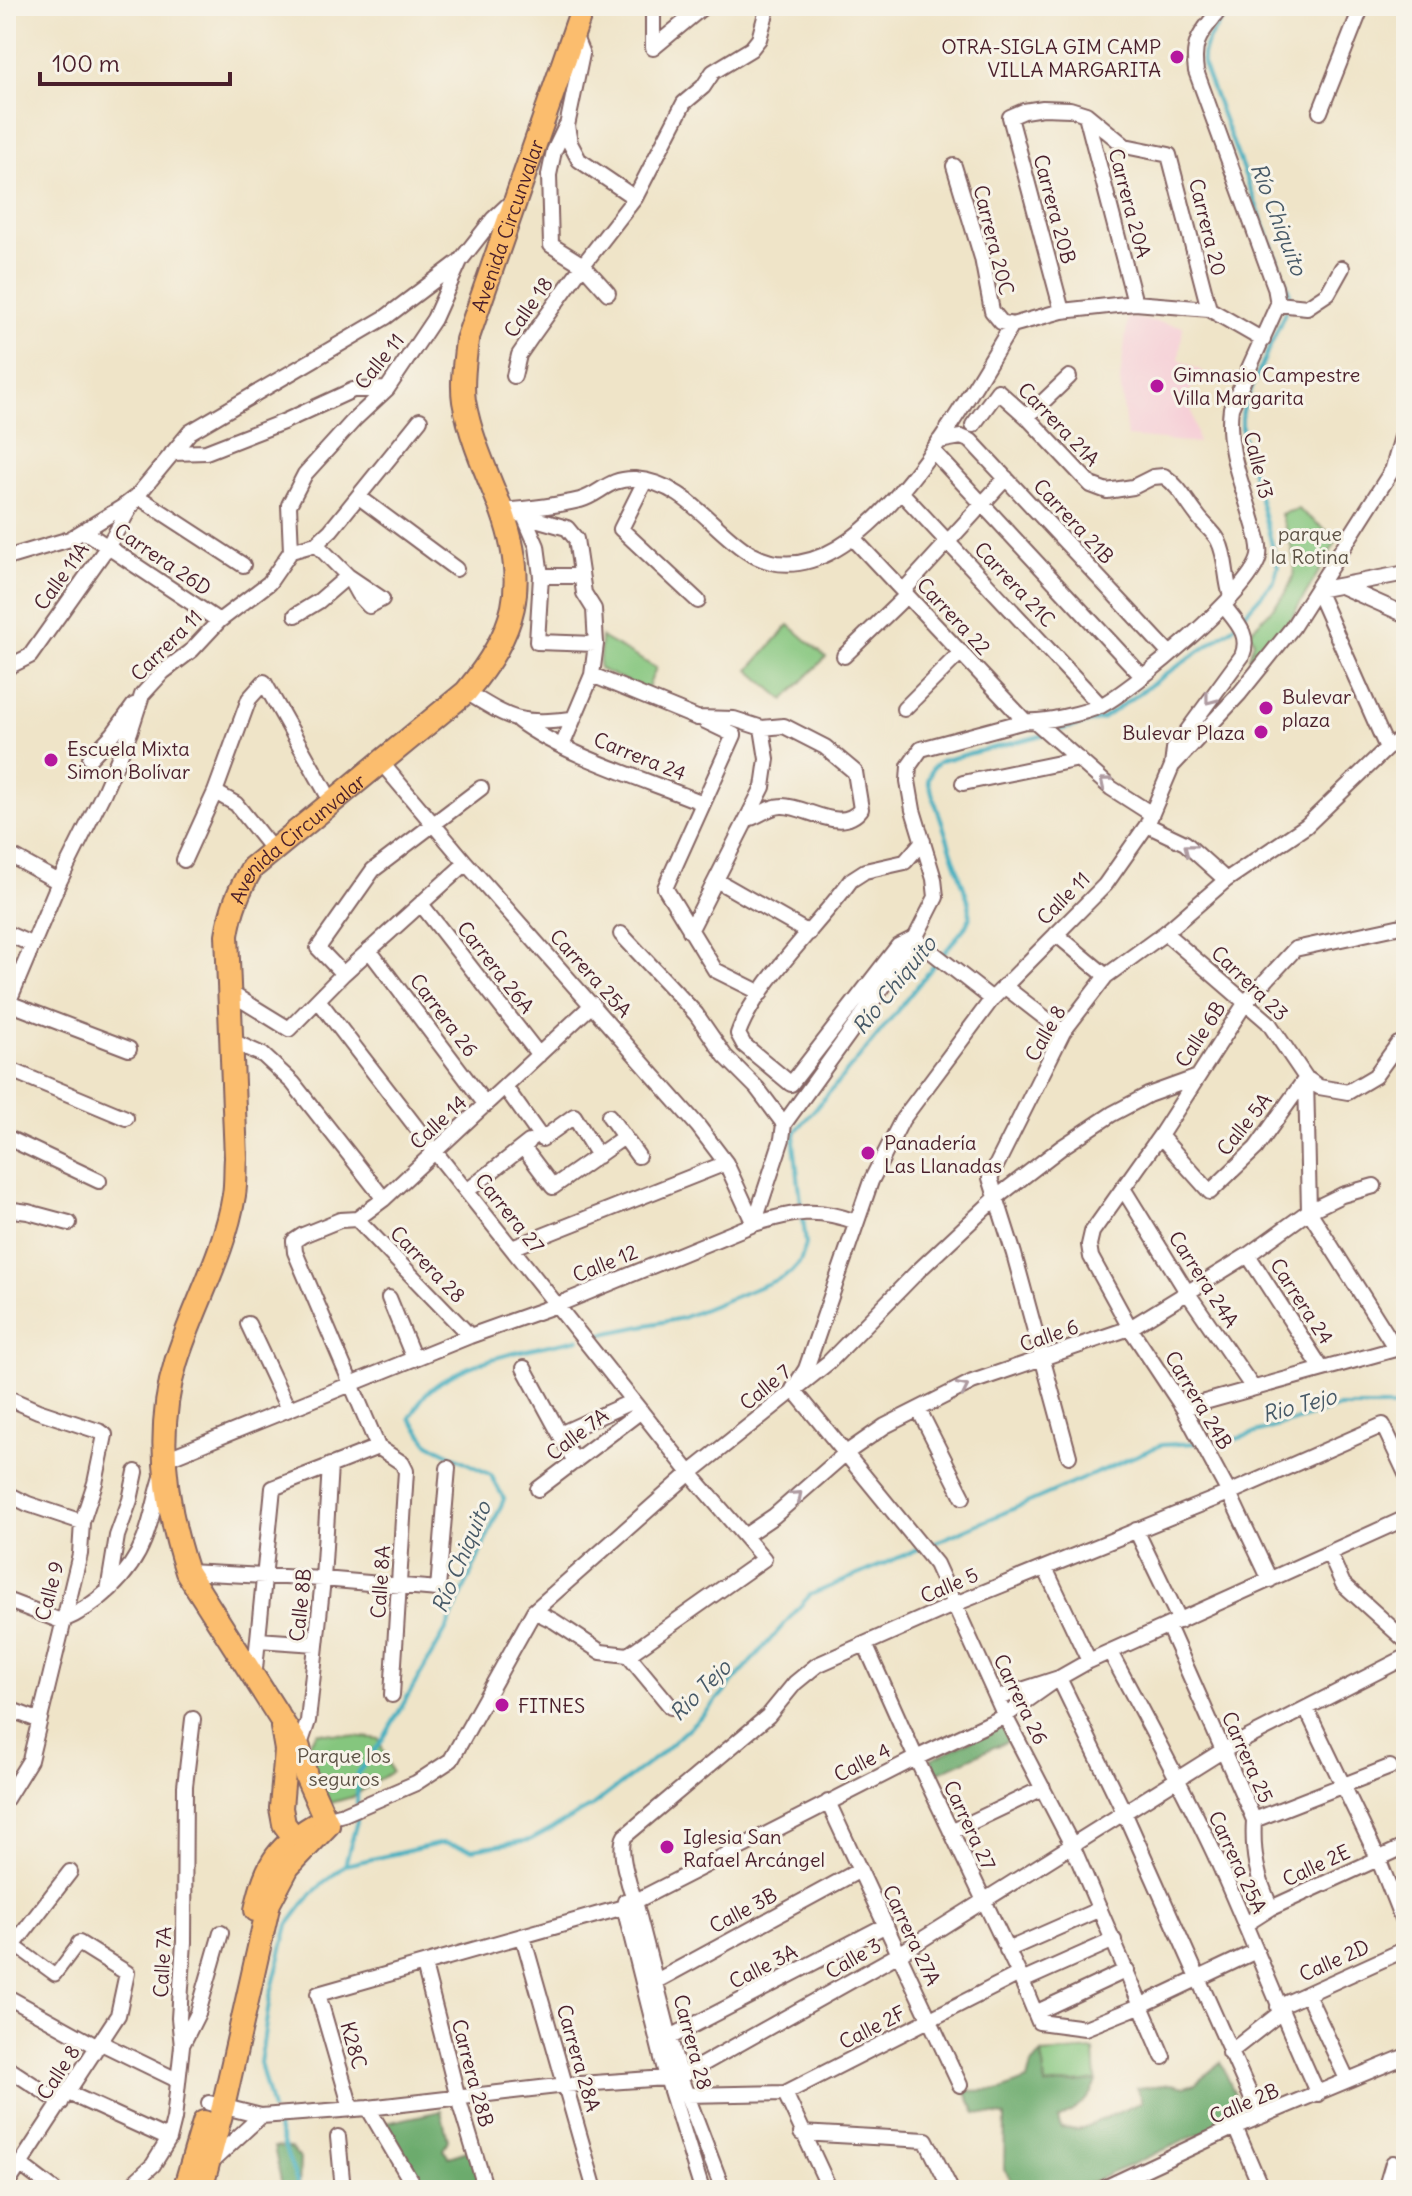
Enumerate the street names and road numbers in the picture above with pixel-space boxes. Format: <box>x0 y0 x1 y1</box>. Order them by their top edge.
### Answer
street label: Avenida Circunvalar <box>465 136 548 315</box>
street label: Carrera 20A <box>1103 146 1157 260</box>
street label: Carrera 20B <box>1028 152 1082 266</box>
street label: Carrera 20 <box>1184 176 1232 278</box>
street label: Carrera 20C <box>968 182 1020 298</box>
street label: Calle 18 <box>498 272 558 342</box>
street label: Calle 11 <box>349 328 409 394</box>
street label: Carrera 21A <box>1013 377 1105 471</box>
street label: Calle 13 <box>1239 429 1279 501</box>
street label: Carrera 21B <box>1028 473 1120 569</box>
street label: Carrera 26D <box>110 517 216 601</box>
street label: Carrera 21C <box>969 536 1061 632</box>
street label: Calle 11A <box>28 537 94 615</box>
street label: Carrera 22 <box>912 572 996 660</box>
street label: Carrera 11 <box>125 604 207 686</box>
street label: Carrera 24 <box>590 726 690 786</box>
street label: Avenida Circunvalar <box>223 768 370 907</box>
street label: Calle 11 <box>1031 866 1095 930</box>
street label: Carrera 26A <box>452 916 540 1018</box>
street label: Carrera 25A <box>545 924 637 1022</box>
street label: Carrera 23 <box>1206 940 1294 1026</box>
street label: Carrera 26 <box>405 969 483 1061</box>
street label: Calle 6B <box>1169 996 1231 1072</box>
street label: Calle 8 <box>1019 1001 1071 1065</box>
street label: Calle 5A <box>1211 1088 1277 1160</box>
street label: Calle 14 <box>404 1090 472 1154</box>
street label: Carrera 27 <box>470 1168 550 1258</box>
street label: Carrera 28 <box>385 1220 471 1308</box>
street label: Carrera 24A <box>1164 1226 1245 1332</box>
street label: Calle 12 <box>569 1239 641 1287</box>
street label: Carrera 24 <box>1265 1253 1339 1349</box>
street label: Calle 6 <box>1016 1313 1082 1357</box>
street label: Carrera 24B <box>1160 1346 1238 1454</box>
street label: Calle 7 <box>734 1359 796 1415</box>
street label: Calle 7A <box>541 1403 613 1465</box>
street label: Calle 8A <box>365 1544 395 1619</box>
street label: Calle 9 <box>29 1559 69 1623</box>
street label: Calle 5 <box>916 1562 982 1608</box>
street label: Calle 8B <box>284 1567 316 1643</box>
street label: Carrera 26 <box>988 1650 1054 1748</box>
street label: Carrera 25 <box>1217 1707 1279 1807</box>
street label: Calle 4 <box>829 1737 895 1787</box>
street label: Carrera 27 <box>938 1776 1002 1874</box>
street label: Carrera 25A <box>1203 1807 1273 1917</box>
street label: Calle 2E <box>1278 1839 1354 1891</box>
street label: Carrera 27A <box>878 1881 946 1989</box>
street label: Calle 3B <box>705 1882 781 1938</box>
street label: Calle 7A <box>148 1926 176 1998</box>
street label: Calle 3 <box>821 1932 885 1984</box>
street label: Calle 2D <box>1295 1934 1373 1986</box>
street label: Calle 3A <box>725 1938 801 1994</box>
street label: Carrera 28 <box>668 1992 718 2092</box>
street label: Calle 2F <box>835 2000 909 2054</box>
street label: Carrera 28A <box>552 2002 606 2115</box>
street label: Carrera 28B <box>447 2016 499 2130</box>
street label: K28C <box>335 2018 373 2072</box>
street label: Calle 8 <box>31 2040 85 2104</box>
street label: Calle 2B <box>1206 2077 1282 2129</box>

